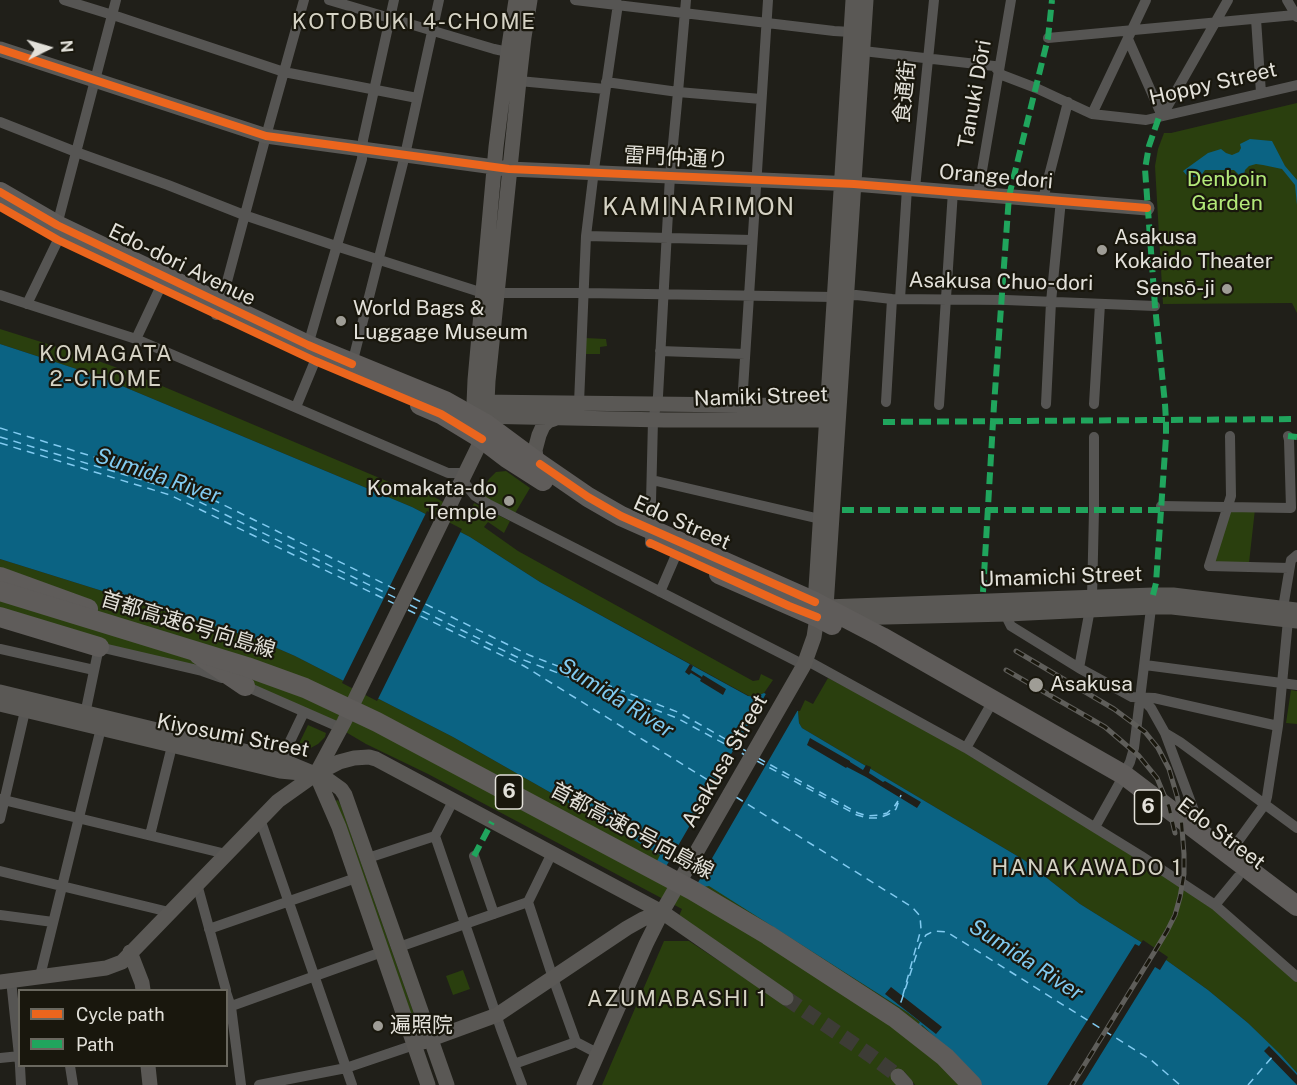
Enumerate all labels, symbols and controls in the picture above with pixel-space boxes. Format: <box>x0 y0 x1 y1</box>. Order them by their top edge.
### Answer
district label: KOTOBUKI 4-CHOME <box>292 9 536 35</box>
north arrow <box>18 18 78 78</box>
street label: Tanuki Dōri <box>953 38 997 150</box>
text: N <box>56 39 76 53</box>
street label: Hoppy Street <box>1147 57 1279 111</box>
street label: 食通街 <box>889 59 921 125</box>
street label: 雷門仲通り <box>623 143 729 173</box>
street label: Orange dori <box>938 159 1054 195</box>
park label: Denboin Garden <box>1187 167 1267 217</box>
district label: KAMINARIMON <box>602 194 796 222</box>
street label: Edo-dori Avenue <box>104 218 260 312</box>
place label: Asakusa Kokaido Theater <box>1114 225 1273 275</box>
marker: Asakusa Kokaido Theater <box>1095 243 1109 257</box>
street label: Asakusa Chuo-dori <box>908 268 1094 296</box>
place label: Sensō-ji <box>1136 276 1215 302</box>
marker: Sensō-ji <box>1220 282 1234 296</box>
place label: World Bags & Luggage Museum <box>353 296 528 346</box>
marker: World Bags & Luggage Museum <box>334 314 348 328</box>
district label: KOMAGATA 2-CHOME <box>39 341 173 392</box>
street label: Namiki Street <box>693 382 829 412</box>
water label: Sumida River <box>92 442 224 510</box>
place label: Komakata-do Temple <box>367 476 497 526</box>
street label: Edo Street <box>629 490 735 556</box>
marker: Komakata-do Temple <box>502 494 516 508</box>
street label: Umamichi Street <box>979 562 1143 592</box>
street label: 首都高速6号向島線 <box>98 586 278 664</box>
water label: Sumida River <box>554 652 678 744</box>
place label: Asakusa <box>1050 672 1133 698</box>
marker: Asakusa <box>1027 676 1045 694</box>
street label: Asakusa Street <box>677 690 773 832</box>
street label: Kiyosumi Street <box>154 709 312 763</box>
road number: 6 <box>496 775 522 809</box>
street label: 首都高速6号向島線 <box>546 777 718 885</box>
road number: 6 <box>1134 790 1162 824</box>
street label: Edo Street <box>1172 793 1270 875</box>
district label: HANAKAWADO 1 <box>992 855 1182 881</box>
water label: Sumida River <box>964 913 1088 1007</box>
district label: AZUMABASHI 1 <box>587 986 767 1012</box>
legend <box>18 989 228 1067</box>
text: Cycle path <box>76 1004 165 1025</box>
place label: 遍照院 <box>390 1013 453 1039</box>
marker: 遍照院 <box>371 1019 385 1033</box>
text: Path <box>76 1034 114 1055</box>

